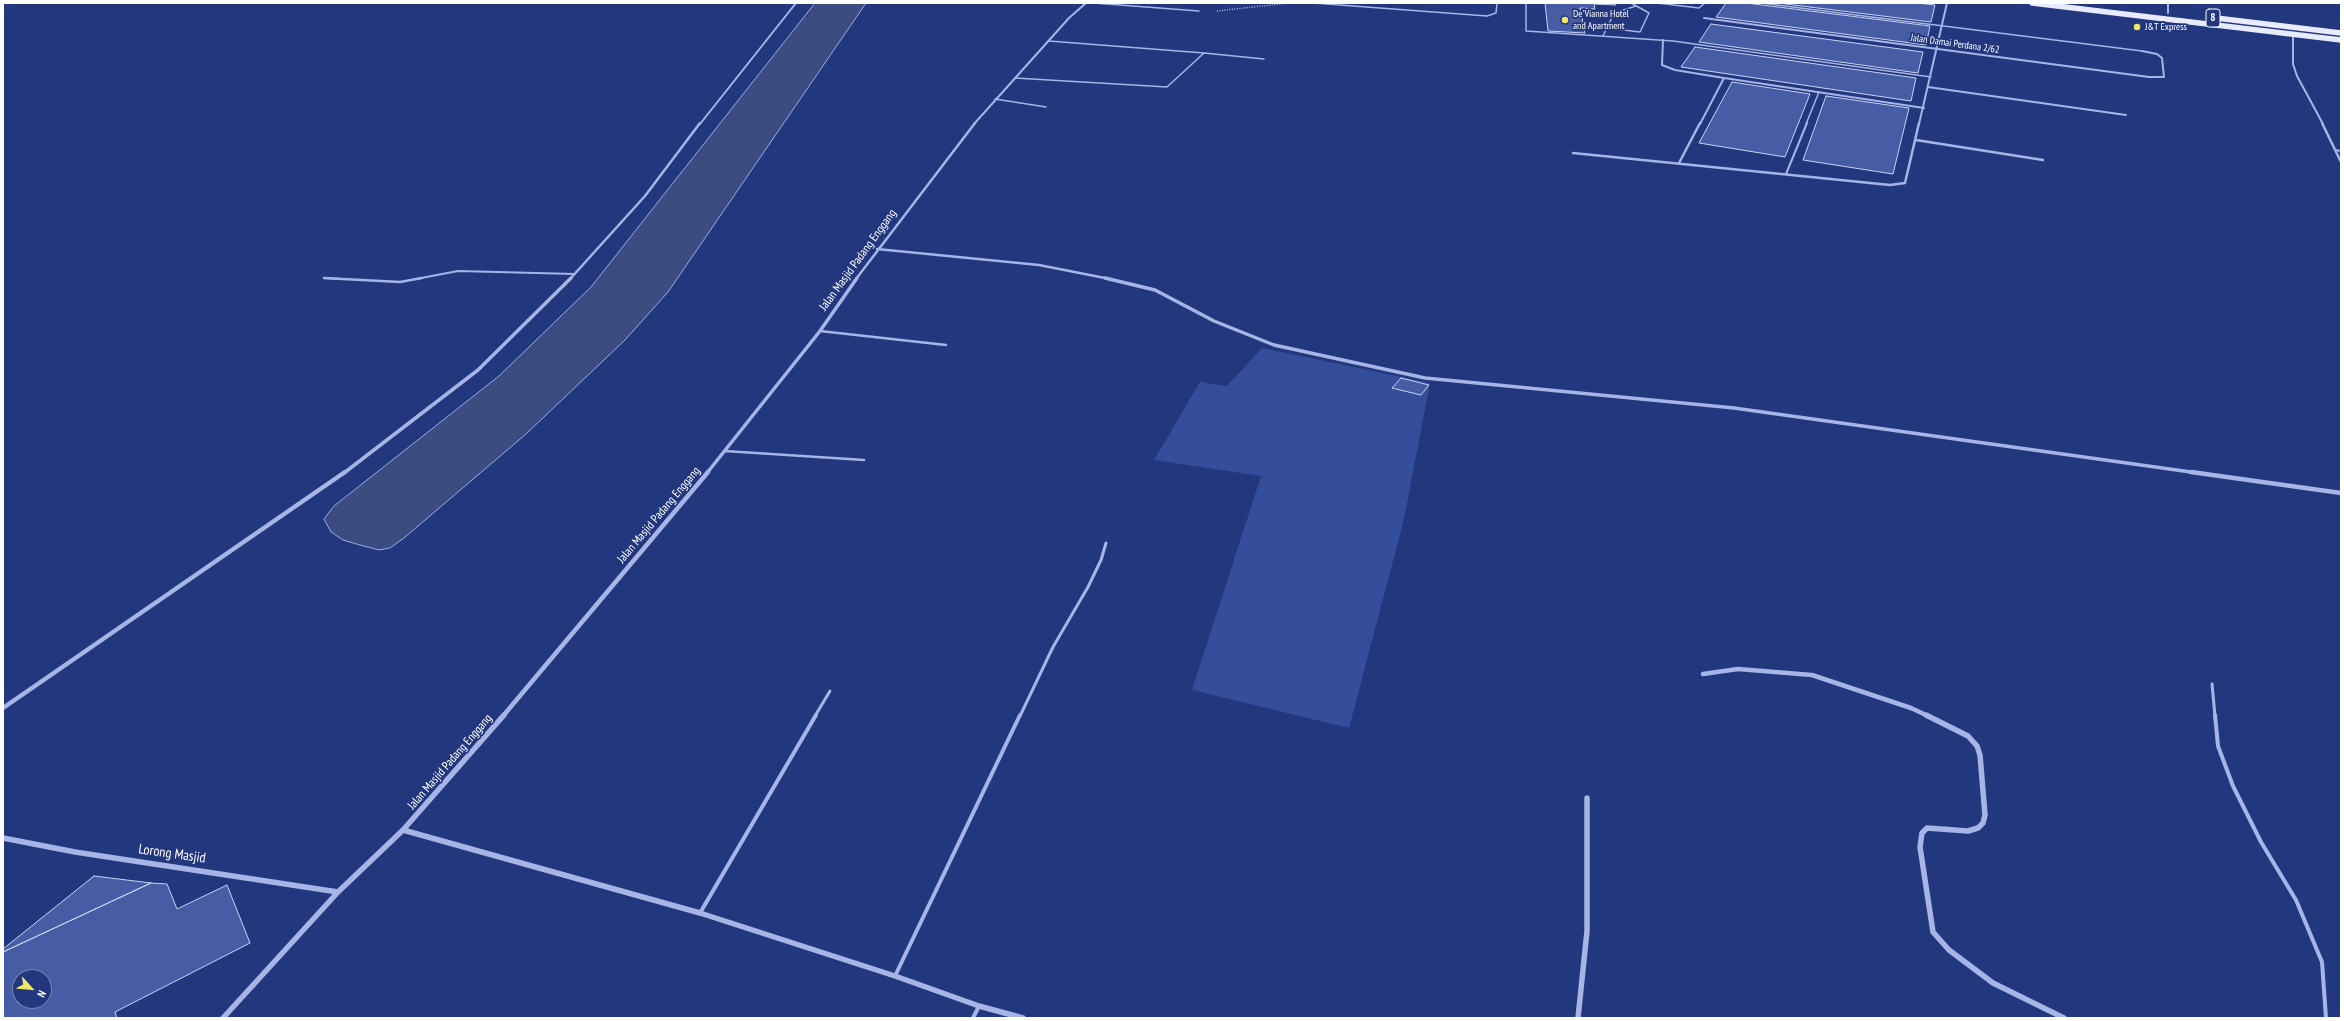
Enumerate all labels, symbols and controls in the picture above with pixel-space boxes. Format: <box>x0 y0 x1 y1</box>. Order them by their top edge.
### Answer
place label: De'Vianna Hotel and Apartment <box>1573 8 1629 32</box>
road number: 8 <box>2206 9 2220 27</box>
marker: De'Vianna Hotel and Apartment <box>1560 15 1570 25</box>
place label: J&T Express <box>2145 21 2187 33</box>
marker: J&T Express <box>2132 22 2142 32</box>
street label: Jalan Damai Perdana 2/62 <box>1910 32 2000 56</box>
street label: Jalan Masjid Padang Enggang <box>816 207 900 313</box>
street label: Jalan Masjid Padang Enggang <box>614 464 704 566</box>
street label: Jalan Masjid Padang Enggang <box>405 711 495 813</box>
street label: Lorong Masjid <box>137 841 207 867</box>
north arrow <box>12 969 52 1009</box>
text: N <box>34 988 49 1000</box>

